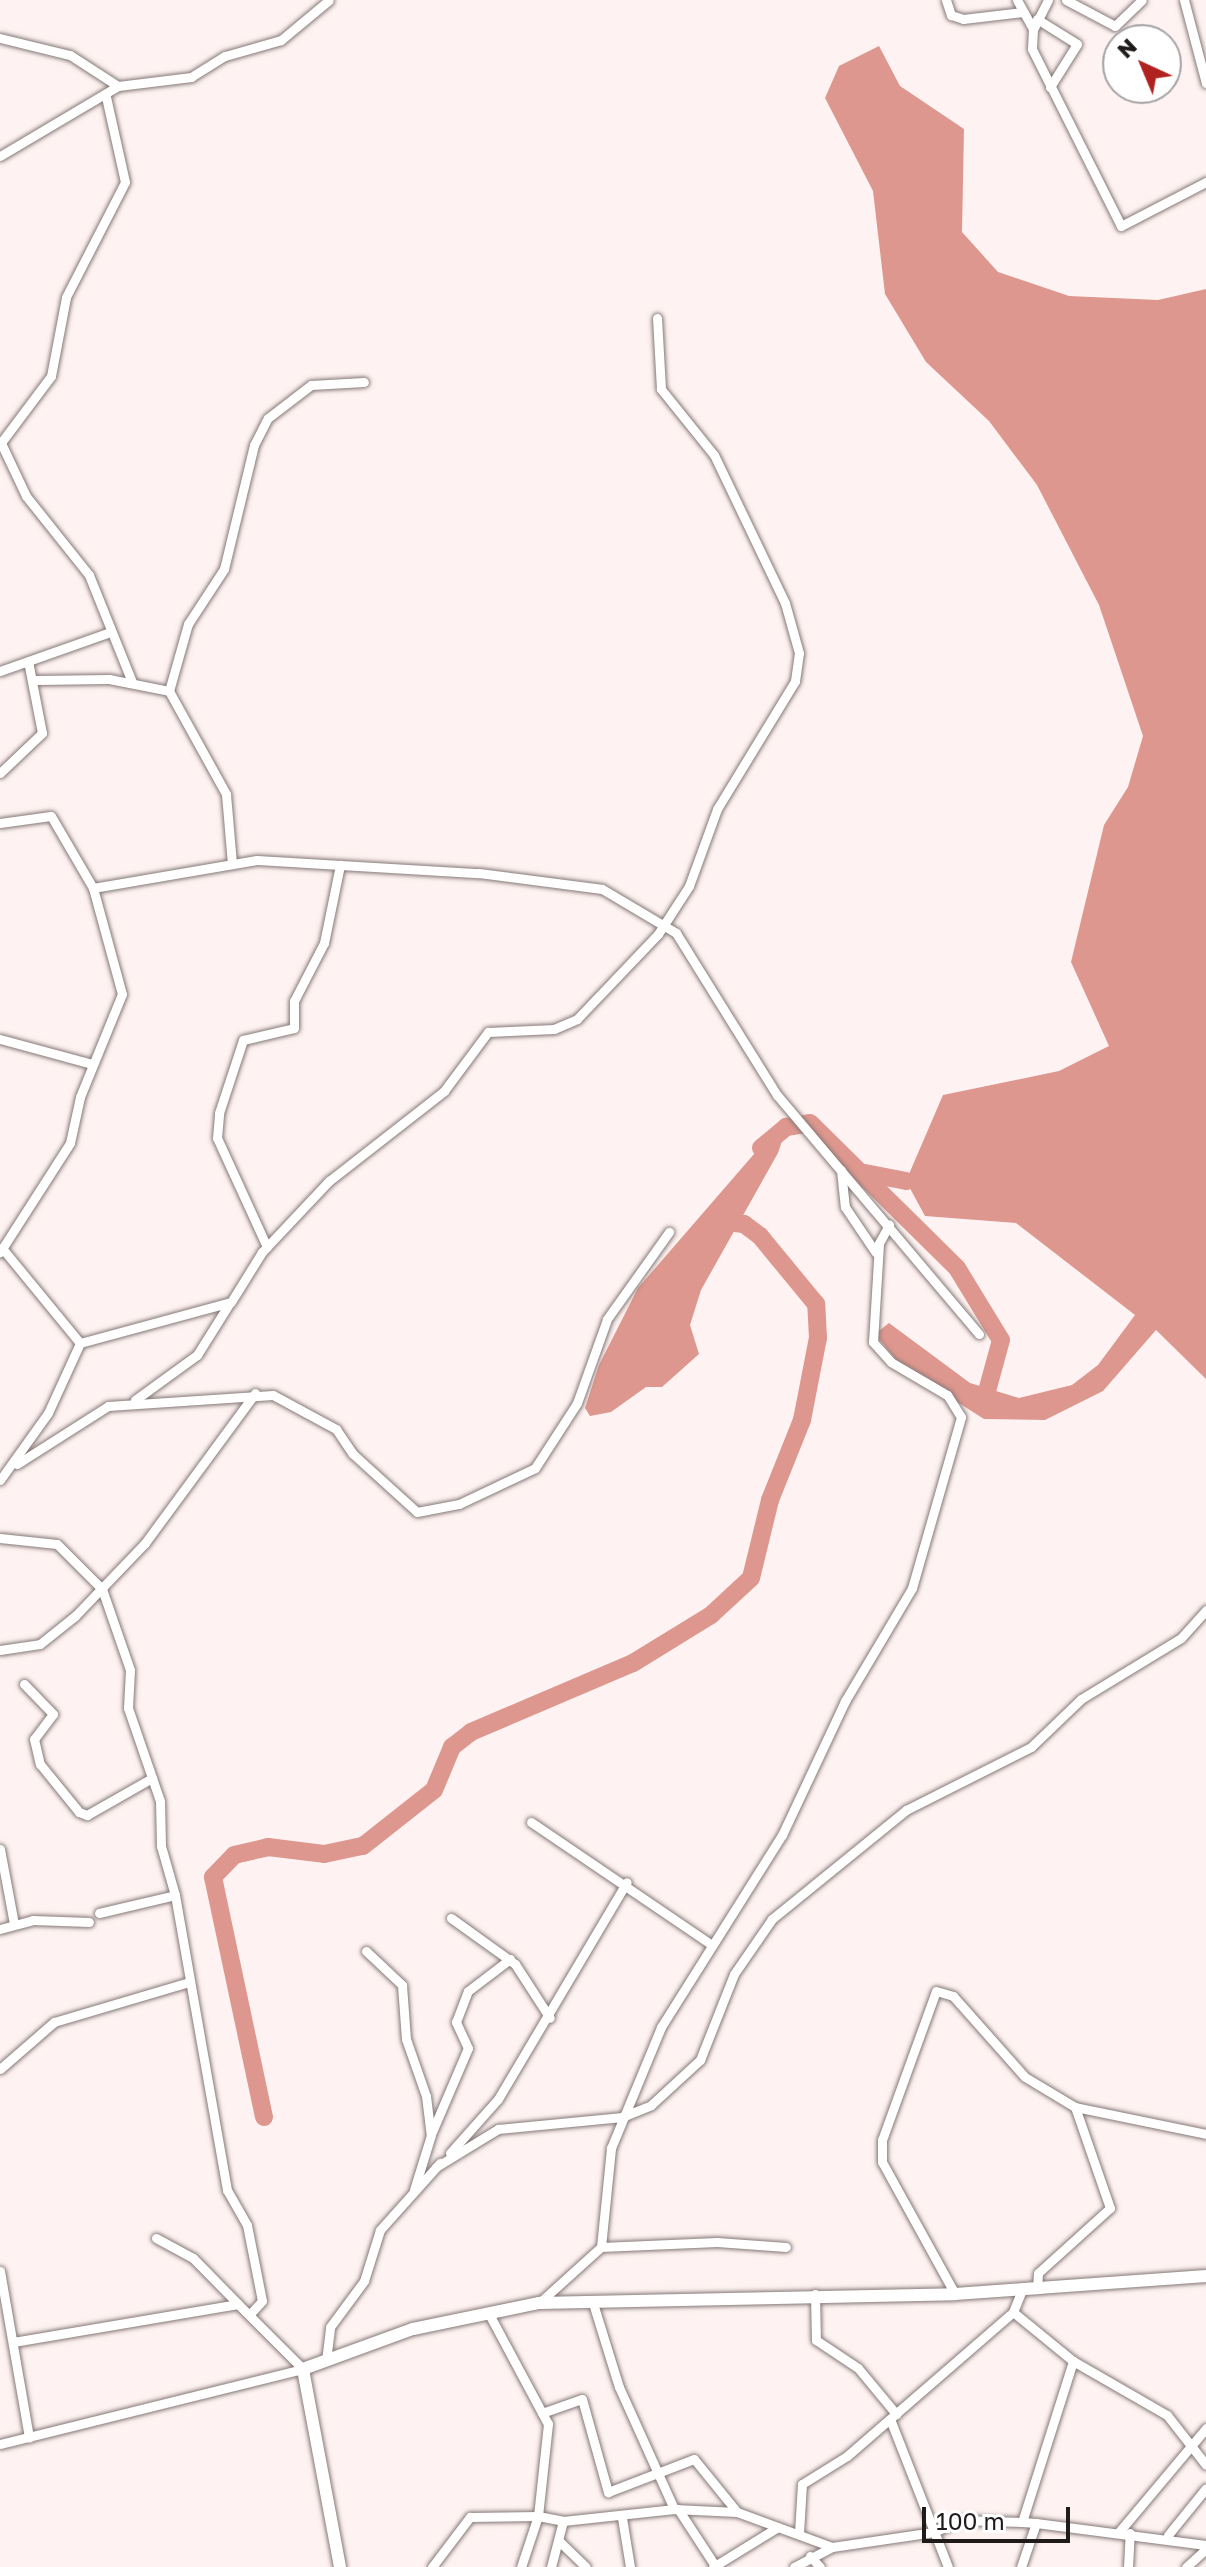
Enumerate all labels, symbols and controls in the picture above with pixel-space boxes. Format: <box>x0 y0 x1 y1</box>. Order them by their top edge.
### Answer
north arrow <box>1102 24 1182 104</box>
text: N <box>1111 32 1142 63</box>
scale bar <box>926 2491 1074 2541</box>
text: 100 m <box>936 2506 1005 2535</box>

